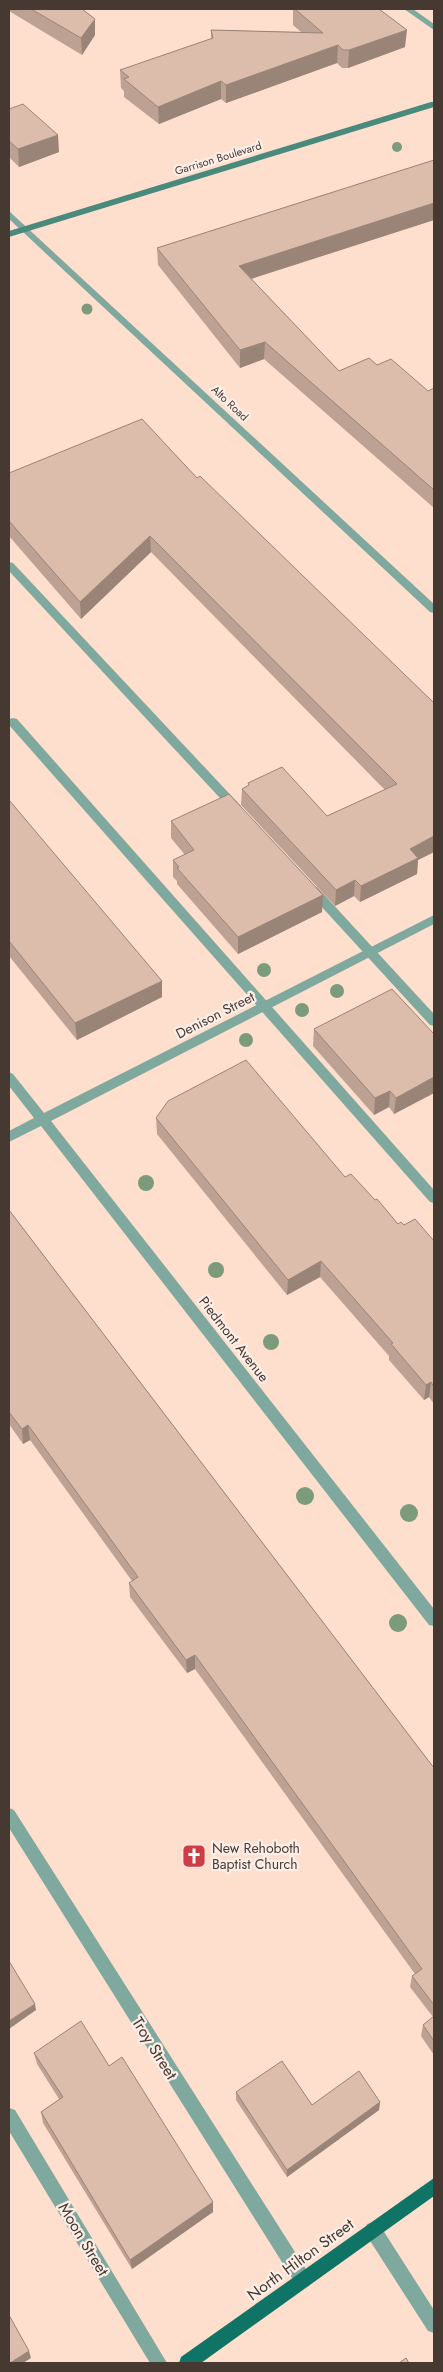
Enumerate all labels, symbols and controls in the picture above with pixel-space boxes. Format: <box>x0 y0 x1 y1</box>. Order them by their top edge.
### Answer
street label: Garrison Boulevard <box>173 137 263 179</box>
street label: Alto Road <box>208 382 252 424</box>
street label: Denison Street <box>172 986 258 1043</box>
street label: Piedmont Avenue <box>194 1292 274 1386</box>
place label: New Rehoboth Baptist Church <box>212 1838 300 1874</box>
church icon: New Rehoboth Baptist Church <box>181 1843 207 1869</box>
street label: Troy Street <box>126 2013 183 2084</box>
street label: Moon Street <box>53 2198 115 2280</box>
street label: North Hilton Street <box>242 2213 359 2306</box>

